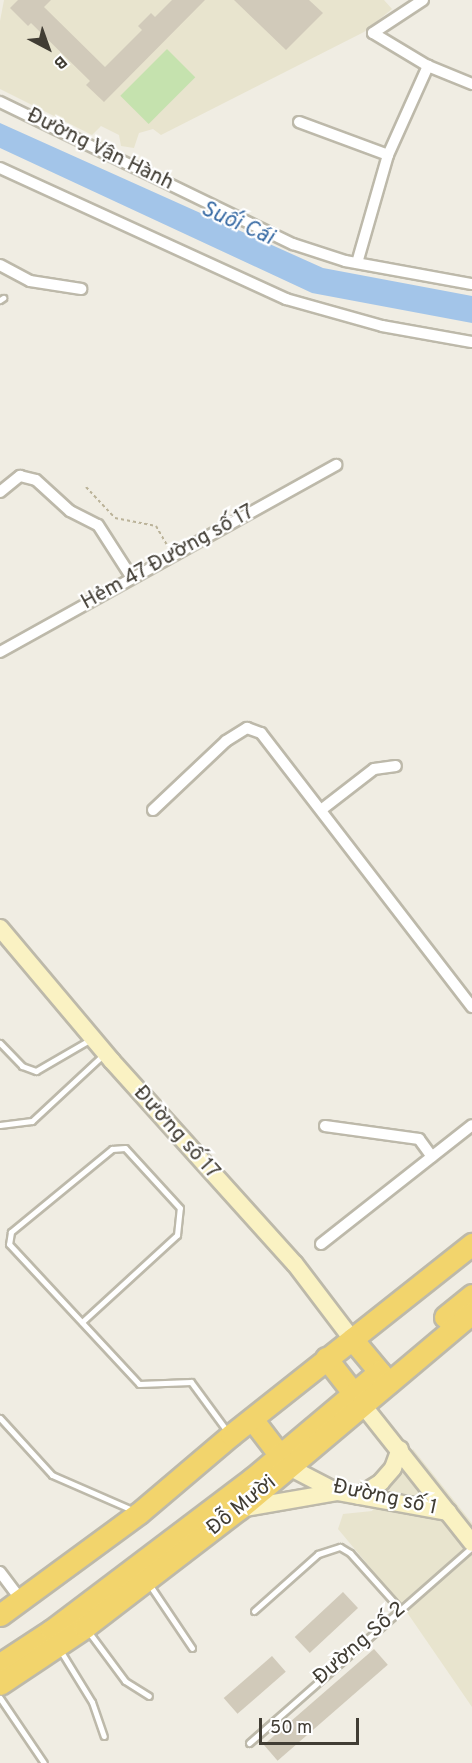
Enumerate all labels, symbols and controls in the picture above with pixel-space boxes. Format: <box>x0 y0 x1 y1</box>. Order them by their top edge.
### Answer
north arrow <box>18 18 78 78</box>
text: B <box>49 50 71 73</box>
street label: Đường Vận Hành <box>22 103 178 197</box>
water label: Suối Cái <box>196 196 278 252</box>
street label: Hẻm 47 Đường số 17 <box>77 500 259 616</box>
street label: Đường số 17 <box>128 1081 224 1185</box>
street label: Đỗ Mười <box>202 1470 282 1542</box>
street label: Đường số 1 <box>331 1475 439 1521</box>
street label: Đường Số 2 <box>309 1597 411 1691</box>
scale bar <box>262 1706 362 1744</box>
text: 50 m <box>270 1717 312 1740</box>

